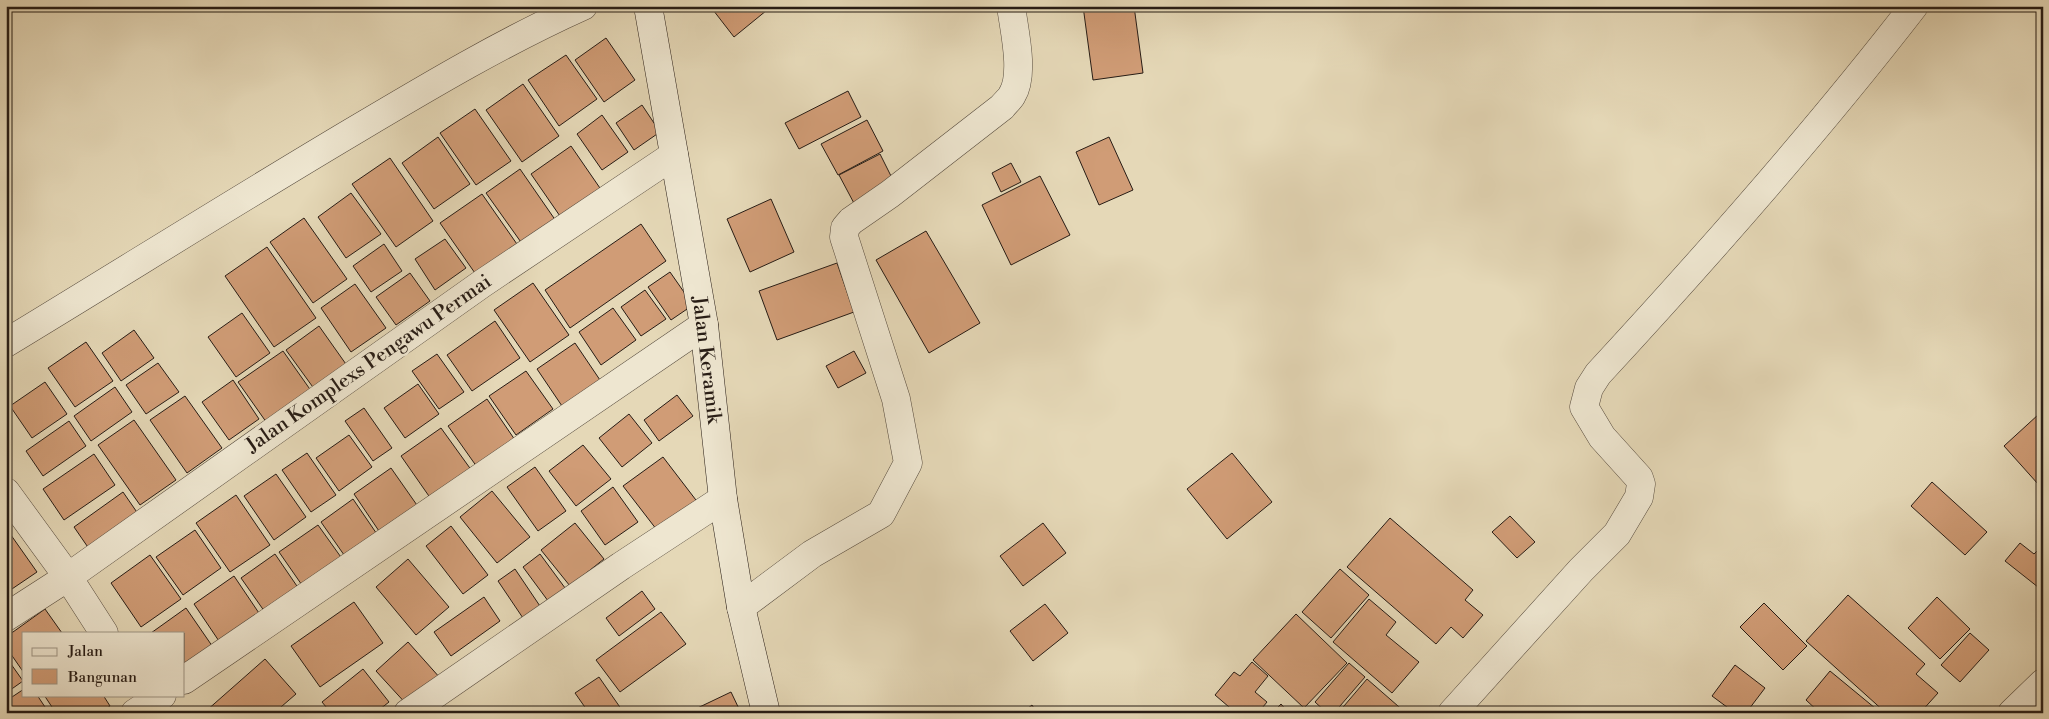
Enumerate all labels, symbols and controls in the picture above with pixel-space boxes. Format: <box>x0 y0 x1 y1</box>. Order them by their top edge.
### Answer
street label: Jalan Komplexs Pengawu Permai <box>241 269 497 459</box>
street label: Jalan Keramik <box>686 294 726 427</box>
legend <box>22 632 185 696</box>
text: Jalan <box>67 642 103 661</box>
text: Bangunan <box>67 668 137 687</box>

